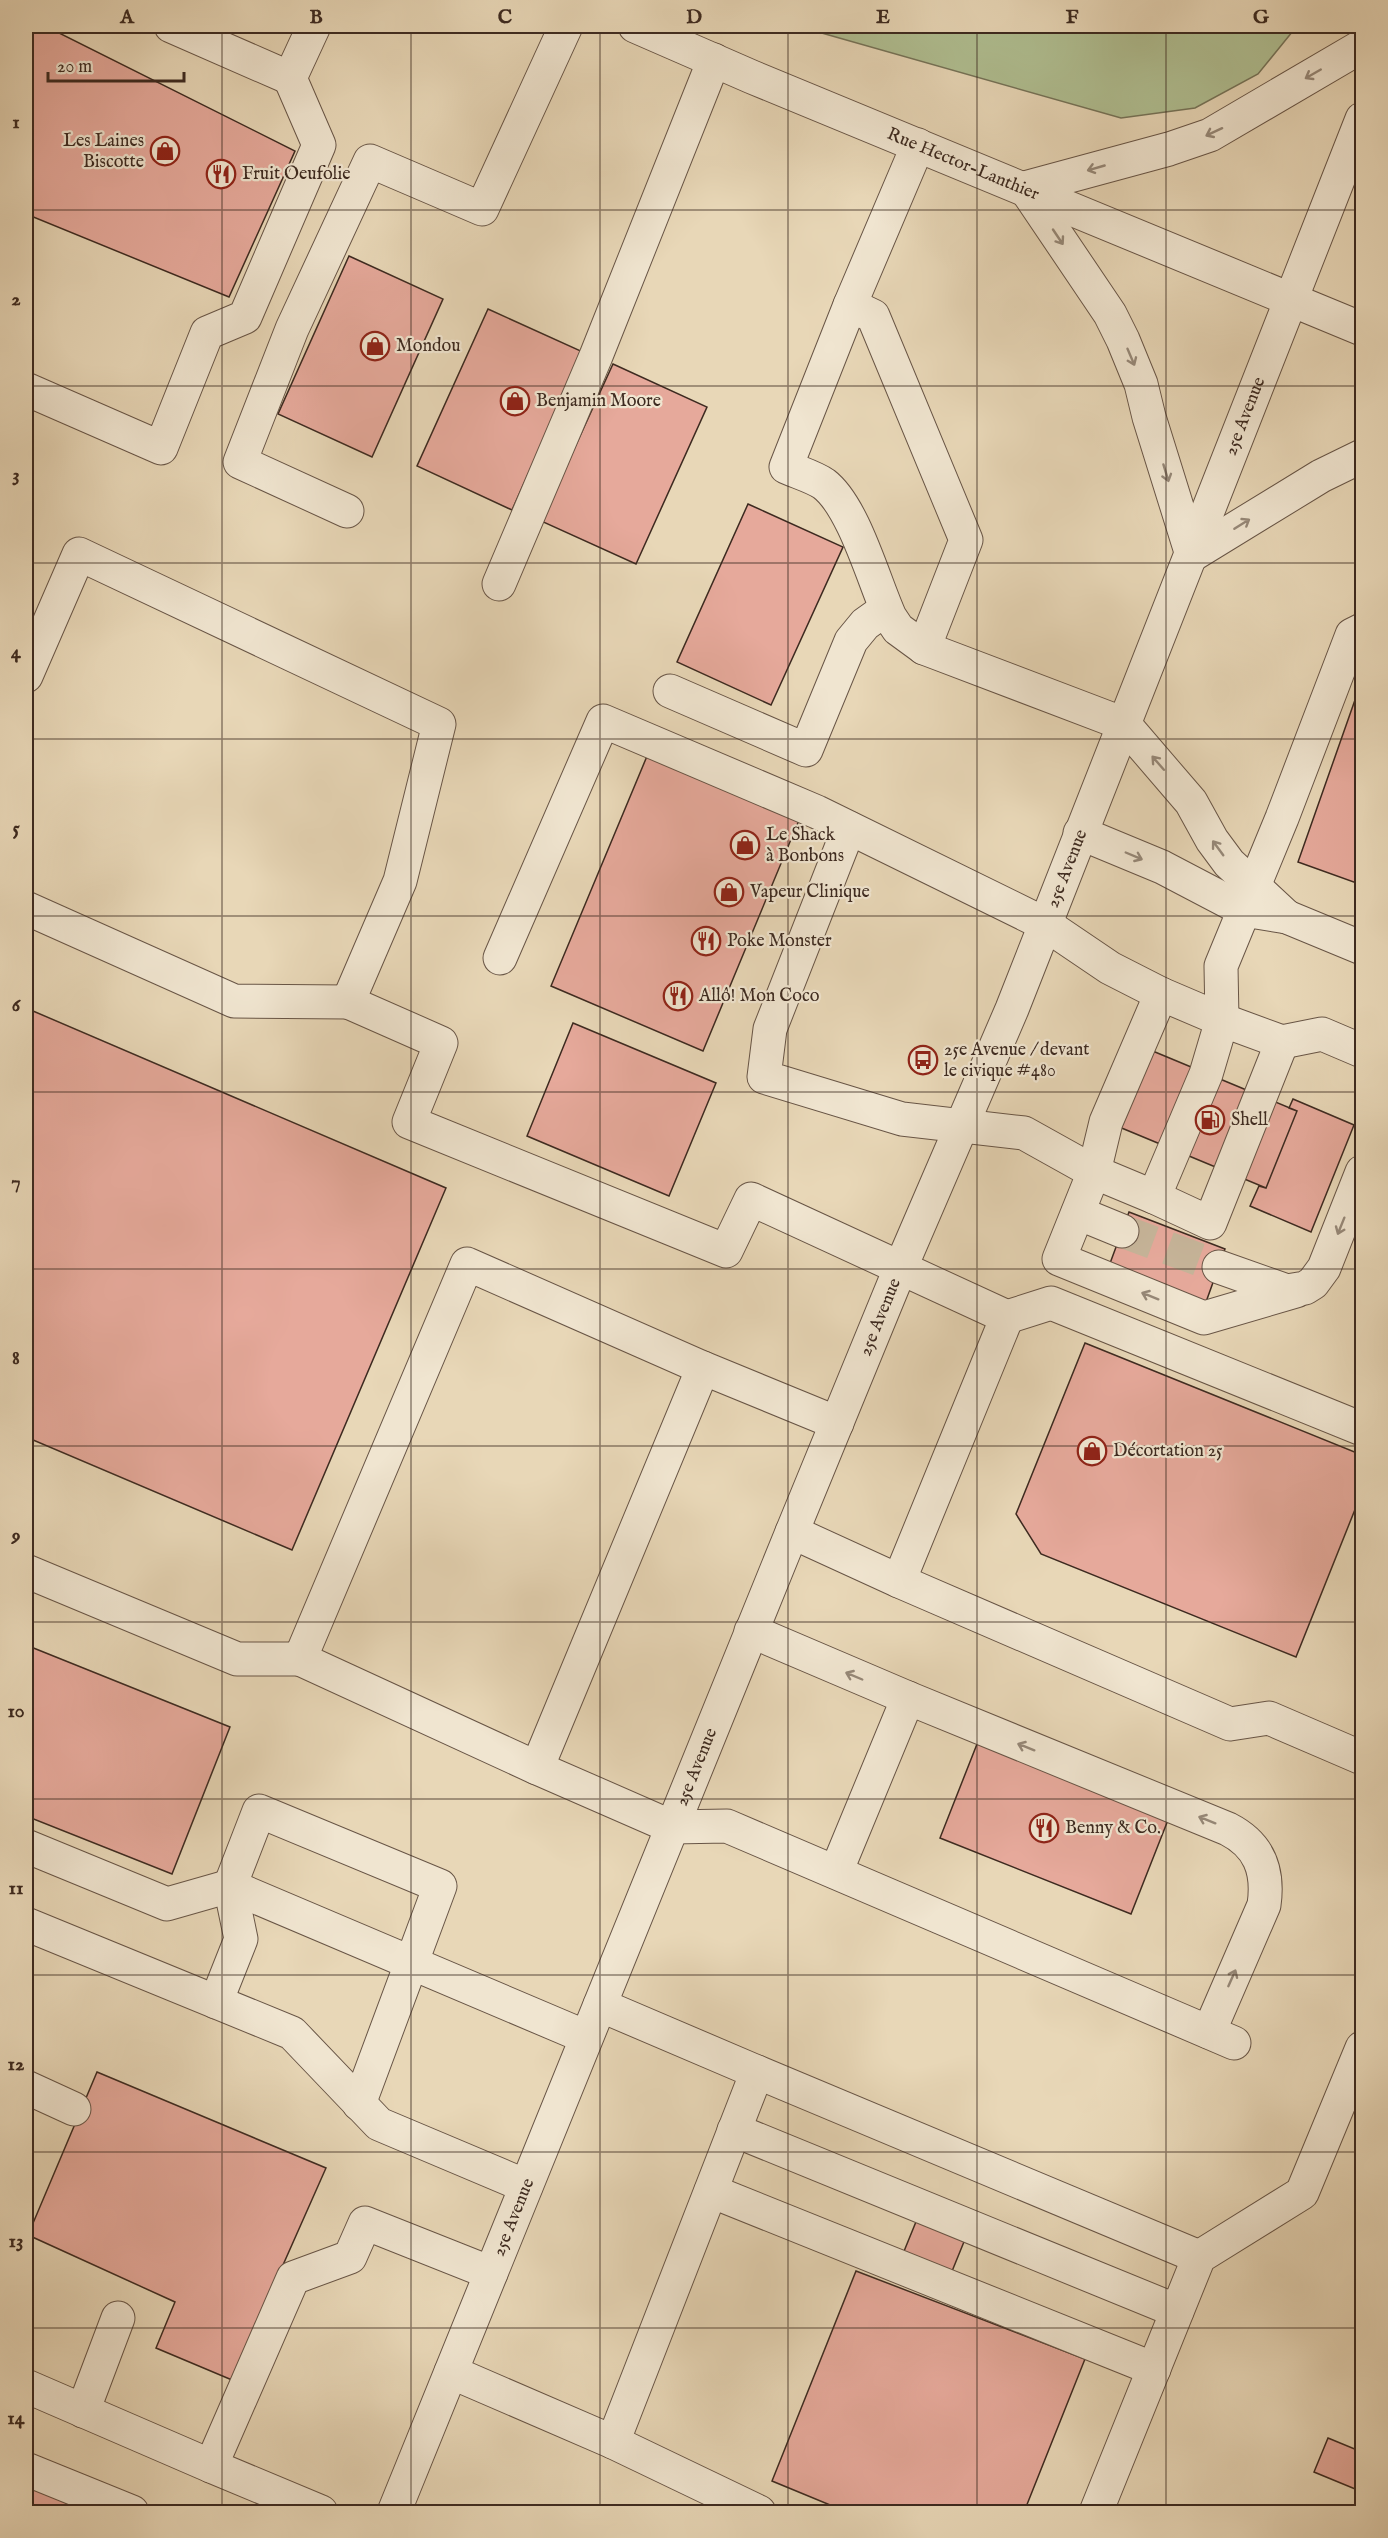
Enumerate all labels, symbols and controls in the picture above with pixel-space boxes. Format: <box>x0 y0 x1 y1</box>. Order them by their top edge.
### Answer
text: A <box>119 5 135 30</box>
text: B <box>309 5 323 30</box>
text: C <box>498 5 512 30</box>
text: D <box>686 5 702 30</box>
text: E <box>876 5 890 30</box>
text: F <box>1066 5 1079 30</box>
text: G <box>1253 5 1270 30</box>
scale bar <box>48 45 184 83</box>
text: 20 m <box>57 56 92 79</box>
one-way arrow <box>1305 69 1322 81</box>
text: 1 <box>12 110 20 135</box>
street label: Rue Hector-Lanthier <box>884 123 1043 206</box>
one-way arrow <box>1205 127 1223 139</box>
place label: Les Laines Biscotte <box>63 130 144 174</box>
shop icon: Les Laines Biscotte <box>149 135 181 167</box>
restaurant icon: Fruit Oeufolie <box>205 158 237 190</box>
place label: Fruit Oeufolie <box>242 163 351 186</box>
one-way arrow <box>1086 163 1105 175</box>
one-way arrow <box>1052 228 1064 244</box>
text: 2 <box>11 287 21 312</box>
shop icon: Mondou <box>359 330 391 362</box>
place label: Mondou <box>396 335 461 358</box>
one-way arrow <box>1126 348 1137 366</box>
street label: 25e Avenue <box>1219 374 1271 459</box>
shop icon: Benjamin Moore <box>499 385 531 417</box>
place label: Benjamin Moore <box>536 390 661 413</box>
text: 3 <box>12 463 20 488</box>
one-way arrow <box>1161 463 1172 482</box>
one-way arrow <box>1233 518 1250 530</box>
text: 4 <box>11 640 22 665</box>
one-way arrow <box>1151 756 1165 772</box>
text: 5 <box>12 816 20 841</box>
place label: Le Shack à Bonbons <box>766 824 844 868</box>
street label: 25e Avenue <box>1041 826 1093 911</box>
shop icon: Le Shack à Bonbons <box>729 829 761 861</box>
one-way arrow <box>1212 841 1224 857</box>
one-way arrow <box>1125 851 1143 862</box>
shop icon: Vapeur Clinique <box>713 876 745 908</box>
place label: Vapeur Clinique <box>749 881 870 904</box>
restaurant icon: Poke Monster <box>690 925 722 957</box>
place label: Poke Monster <box>727 930 832 953</box>
restaurant icon: Allô! Mon Coco <box>662 980 694 1012</box>
place label: Allô! Mon Coco <box>698 985 820 1008</box>
text: 6 <box>12 993 22 1018</box>
place label: 25e Avenue / devant le civique #480 <box>944 1039 1089 1083</box>
bus stop icon: 25e Avenue / devant le civique #480 <box>907 1044 939 1076</box>
fuel station icon: Shell <box>1194 1104 1226 1136</box>
place label: Shell <box>1231 1109 1268 1132</box>
text: 7 <box>11 1170 21 1195</box>
one-way arrow <box>1335 1216 1346 1235</box>
street label: 25e Avenue <box>854 1275 906 1360</box>
one-way arrow <box>1141 1290 1160 1301</box>
text: 8 <box>12 1346 20 1371</box>
shop icon: Décortation 25 <box>1076 1435 1108 1467</box>
place label: Décortation 25 <box>1113 1440 1223 1463</box>
text: 9 <box>11 1523 21 1548</box>
one-way arrow <box>845 1669 863 1680</box>
text: 10 <box>7 1699 25 1724</box>
street label: 25e Avenue <box>670 1725 723 1809</box>
one-way arrow <box>1017 1741 1036 1752</box>
restaurant icon: Benny & Co. <box>1028 1812 1060 1844</box>
one-way arrow <box>1198 1814 1216 1825</box>
place label: Benny & Co. <box>1065 1817 1161 1840</box>
text: 11 <box>9 1876 23 1901</box>
one-way arrow <box>1227 1970 1238 1988</box>
text: 12 <box>8 2052 25 2077</box>
street label: 25e Avenue <box>488 2175 540 2260</box>
text: 13 <box>9 2229 23 2254</box>
text: 14 <box>7 2406 26 2431</box>

